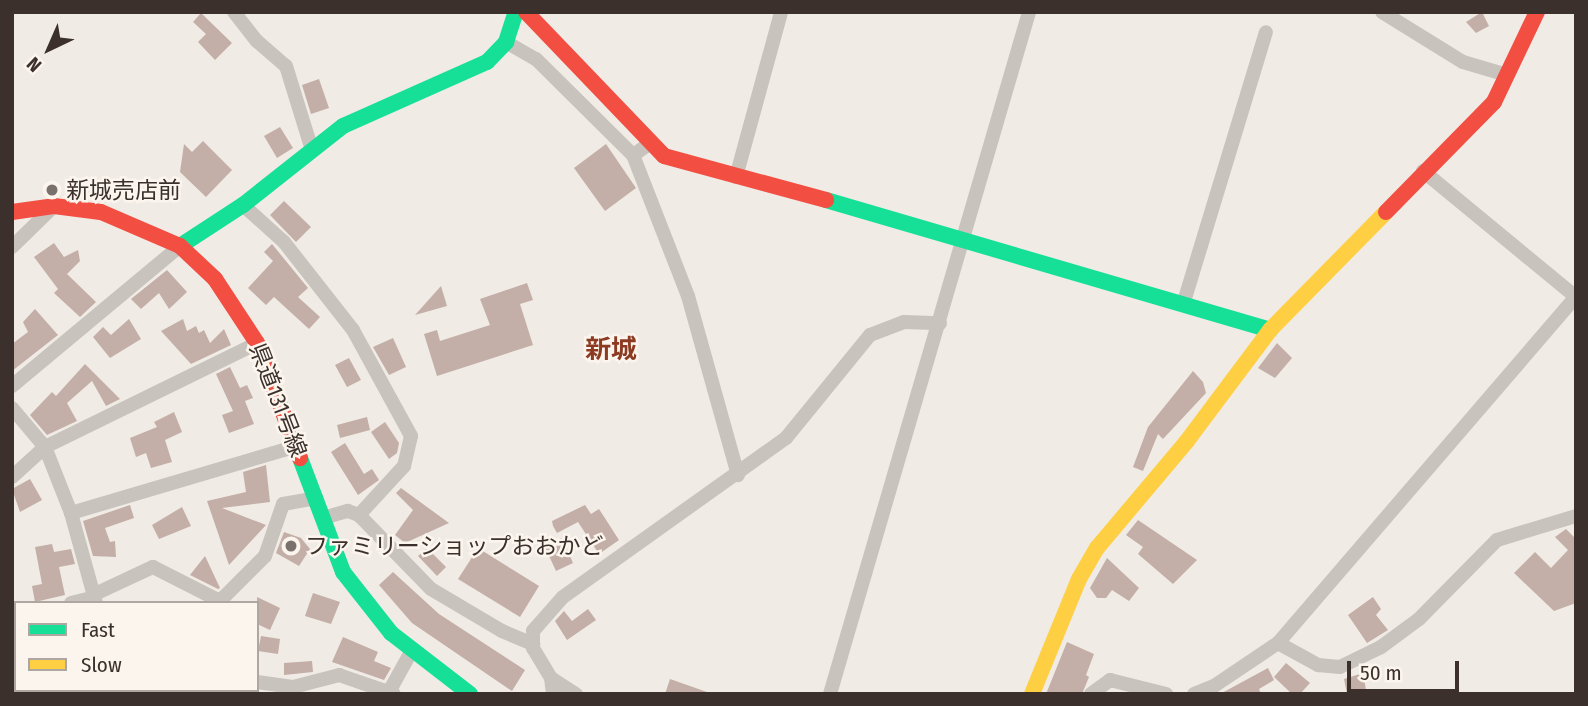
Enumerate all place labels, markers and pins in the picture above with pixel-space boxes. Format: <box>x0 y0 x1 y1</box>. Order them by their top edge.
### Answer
place label: 新城売店前 <box>66 176 181 204</box>
marker: 新城売店前 <box>44 182 60 198</box>
place label: ファミリーショップおおかど <box>305 532 604 560</box>
marker: ファミリーショップおおかど <box>283 538 299 554</box>

